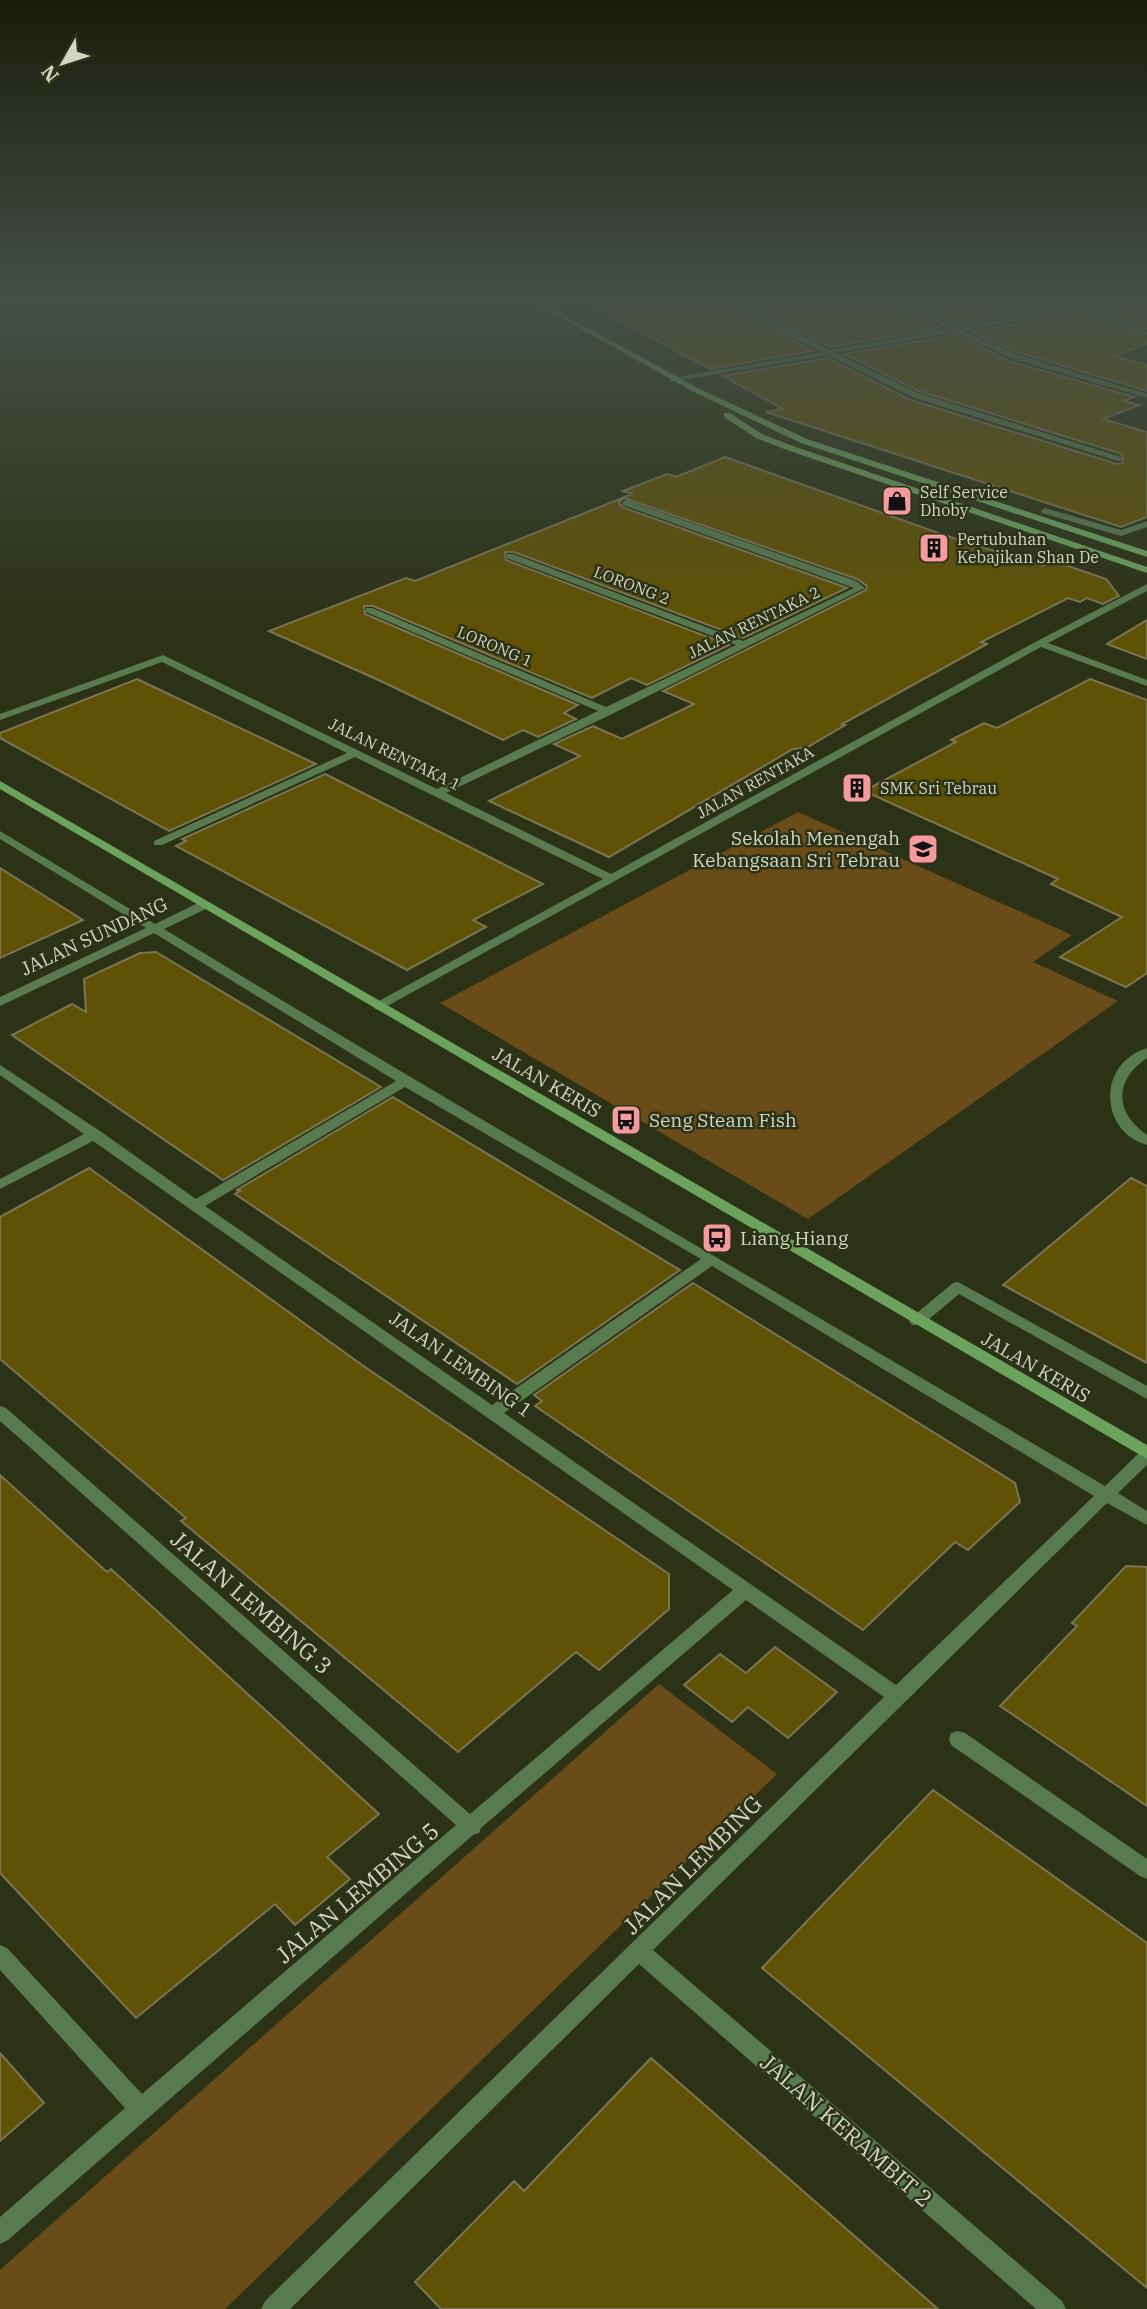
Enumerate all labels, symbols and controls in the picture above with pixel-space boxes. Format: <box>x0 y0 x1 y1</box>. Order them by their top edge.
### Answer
north arrow <box>28 28 98 98</box>
text: N <box>36 60 64 87</box>
place label: Self Service Dhoby <box>920 482 1008 520</box>
shop icon: Self Service Dhoby <box>880 484 914 518</box>
place label: Pertubuhan Kebajikan Shan De <box>957 529 1099 567</box>
building icon: Pertubuhan Kebajikan Shan De <box>917 531 951 565</box>
street label: LORONG 2 <box>591 561 673 609</box>
street label: JALAN RENTAKA 2 <box>685 581 823 663</box>
street label: LORONG 1 <box>454 621 536 671</box>
street label: JALAN RENTAKA 1 <box>326 713 464 795</box>
street label: JALAN RENTAKA <box>693 741 817 822</box>
building icon: SMK Sri Tebrau <box>840 771 874 805</box>
place label: SMK Sri Tebrau <box>880 778 997 798</box>
place label: Sekolah Menengah Kebangsaan Sri Tebrau <box>692 826 900 872</box>
school or university icon: Sekolah Menengah Kebangsaan Sri Tebrau <box>906 832 940 866</box>
street label: JALAN SUNDANG <box>17 891 171 981</box>
street label: JALAN KERIS <box>489 1041 605 1123</box>
bus stop icon: Seng Steam Fish <box>609 1103 643 1137</box>
place label: Seng Steam Fish <box>649 1108 797 1132</box>
bus stop icon: Liang Hiang <box>700 1221 734 1255</box>
place label: Liang Hiang <box>740 1226 849 1250</box>
street label: JALAN LEMBING 1 <box>385 1306 537 1422</box>
street label: JALAN KERIS <box>978 1326 1094 1408</box>
street label: JALAN LEMBING 3 <box>165 1524 339 1680</box>
street label: JALAN LEMBING <box>616 1788 768 1940</box>
street label: JALAN LEMBING 5 <box>269 1815 445 1969</box>
street label: JALAN KERAMBIT 2 <box>755 2047 939 2213</box>

